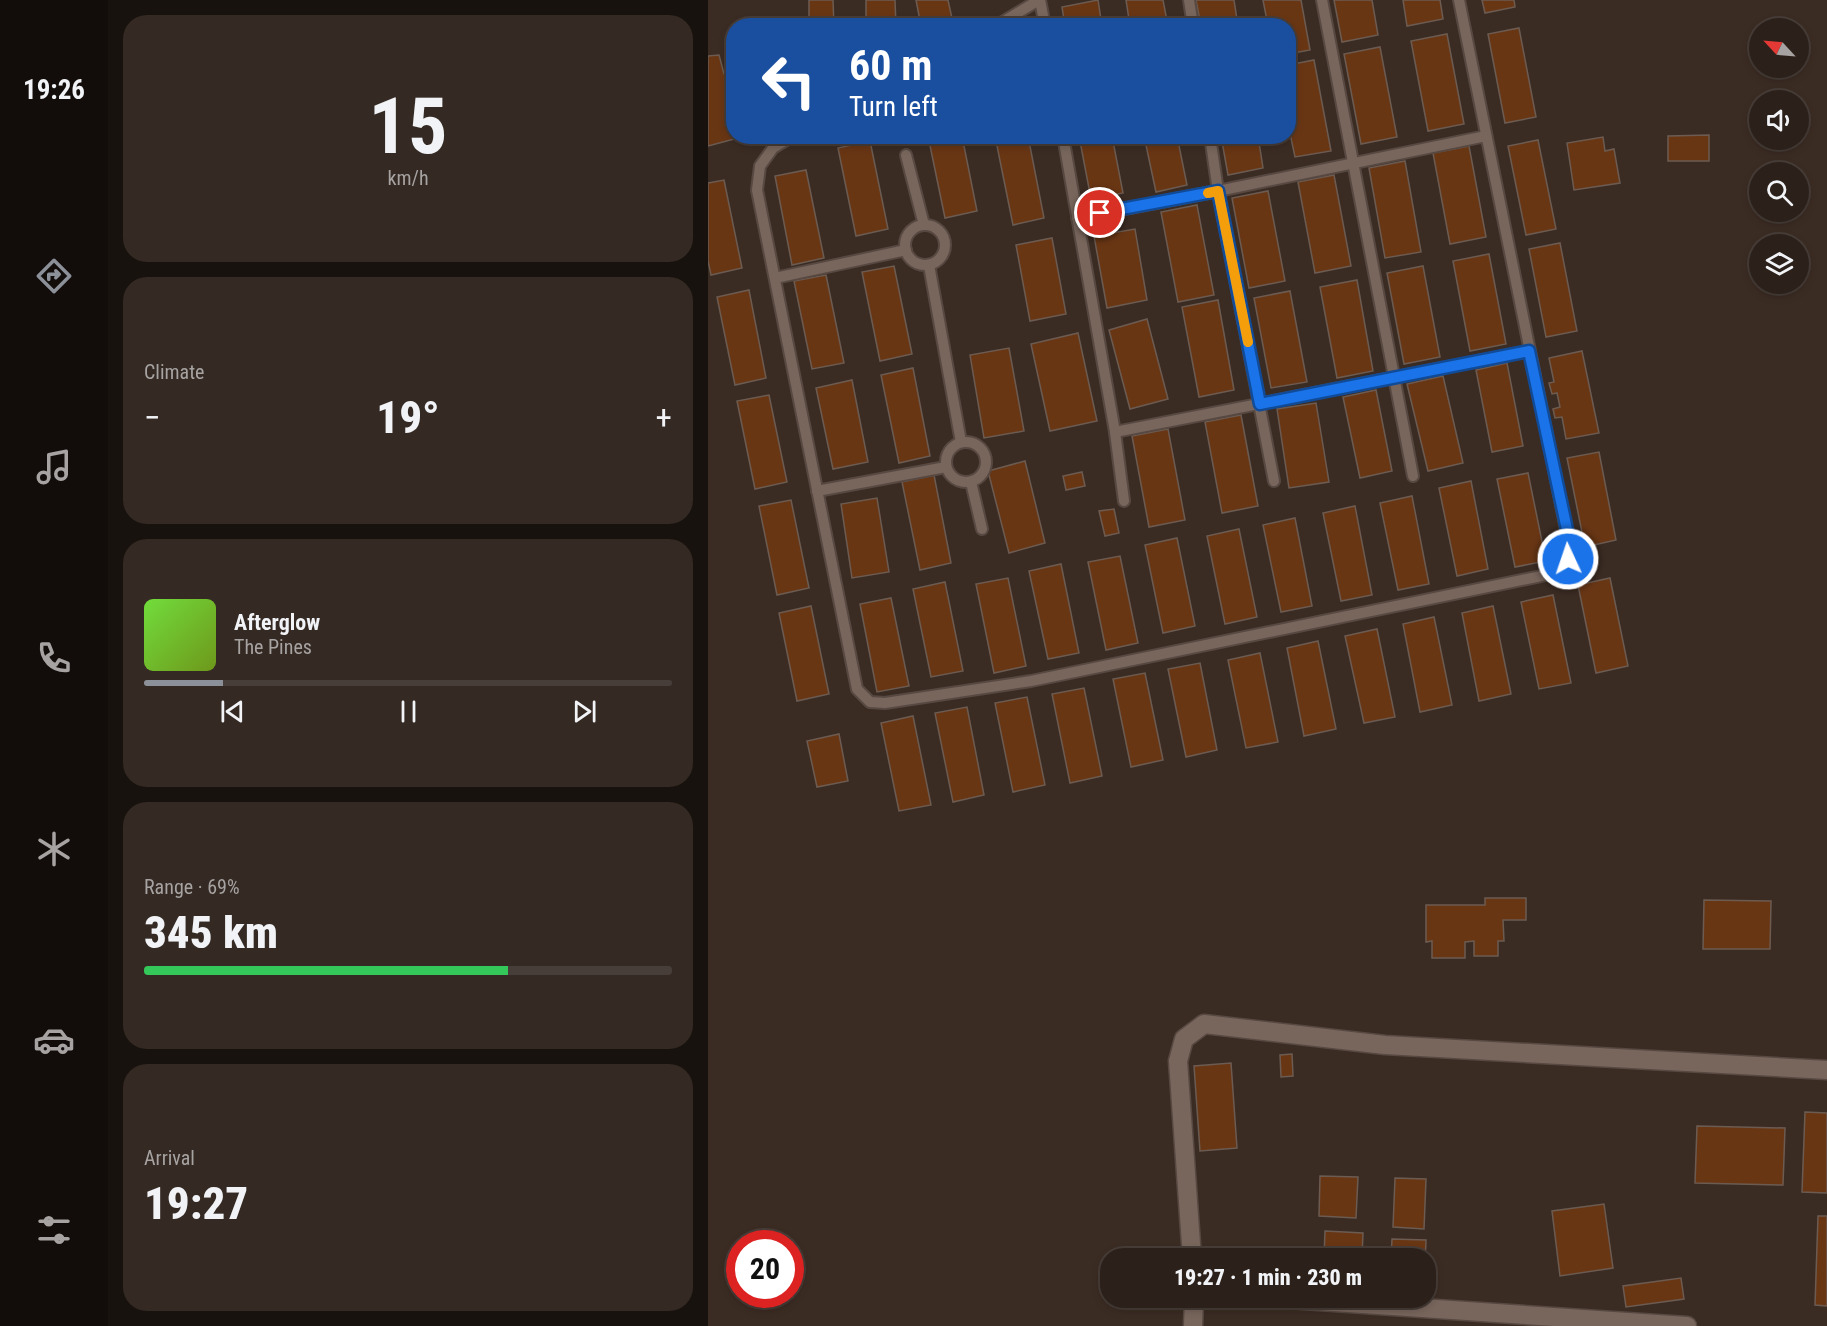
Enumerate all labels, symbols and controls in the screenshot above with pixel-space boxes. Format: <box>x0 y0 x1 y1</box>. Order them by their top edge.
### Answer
north arrow <box>1749 18 1809 78</box>
map controls <box>1749 18 1809 294</box>
text: 60 m <box>849 41 932 90</box>
icon: left <box>750 42 828 120</box>
text: 19:26 <box>23 74 85 106</box>
text: 15 <box>369 81 447 172</box>
button: sound <box>1749 90 1809 150</box>
text: Turn left <box>849 91 938 123</box>
button: search <box>1749 162 1809 222</box>
text: km/h <box>387 166 429 190</box>
pin <box>1074 187 1125 238</box>
icon: arrive <box>1083 196 1116 229</box>
button: layers <box>1749 234 1809 294</box>
icon: directions <box>33 255 75 297</box>
text: Climate <box>144 360 204 384</box>
text: 19° <box>376 391 440 444</box>
text: − <box>144 398 161 437</box>
text: + <box>656 398 672 437</box>
icon: music <box>33 446 75 488</box>
position arrow <box>1536 527 1600 591</box>
text: Afterglow <box>234 610 320 635</box>
text: The Pines <box>234 635 312 659</box>
icon: phone <box>33 637 75 679</box>
icon: previous <box>216 695 249 728</box>
icon: pause <box>392 695 425 728</box>
icon: next <box>568 695 601 728</box>
icon: climate <box>33 828 75 870</box>
text: Range · 69% <box>144 875 240 899</box>
text: 345 km <box>144 906 278 959</box>
icon: car <box>33 1019 75 1061</box>
text: Arrival <box>144 1146 195 1170</box>
text: 19:27 <box>144 1177 248 1230</box>
icon: filters <box>33 1209 75 1251</box>
speed limit sign: 20 <box>726 1230 804 1308</box>
text: 19:27 · 1 min · 230 m <box>1174 1265 1362 1290</box>

